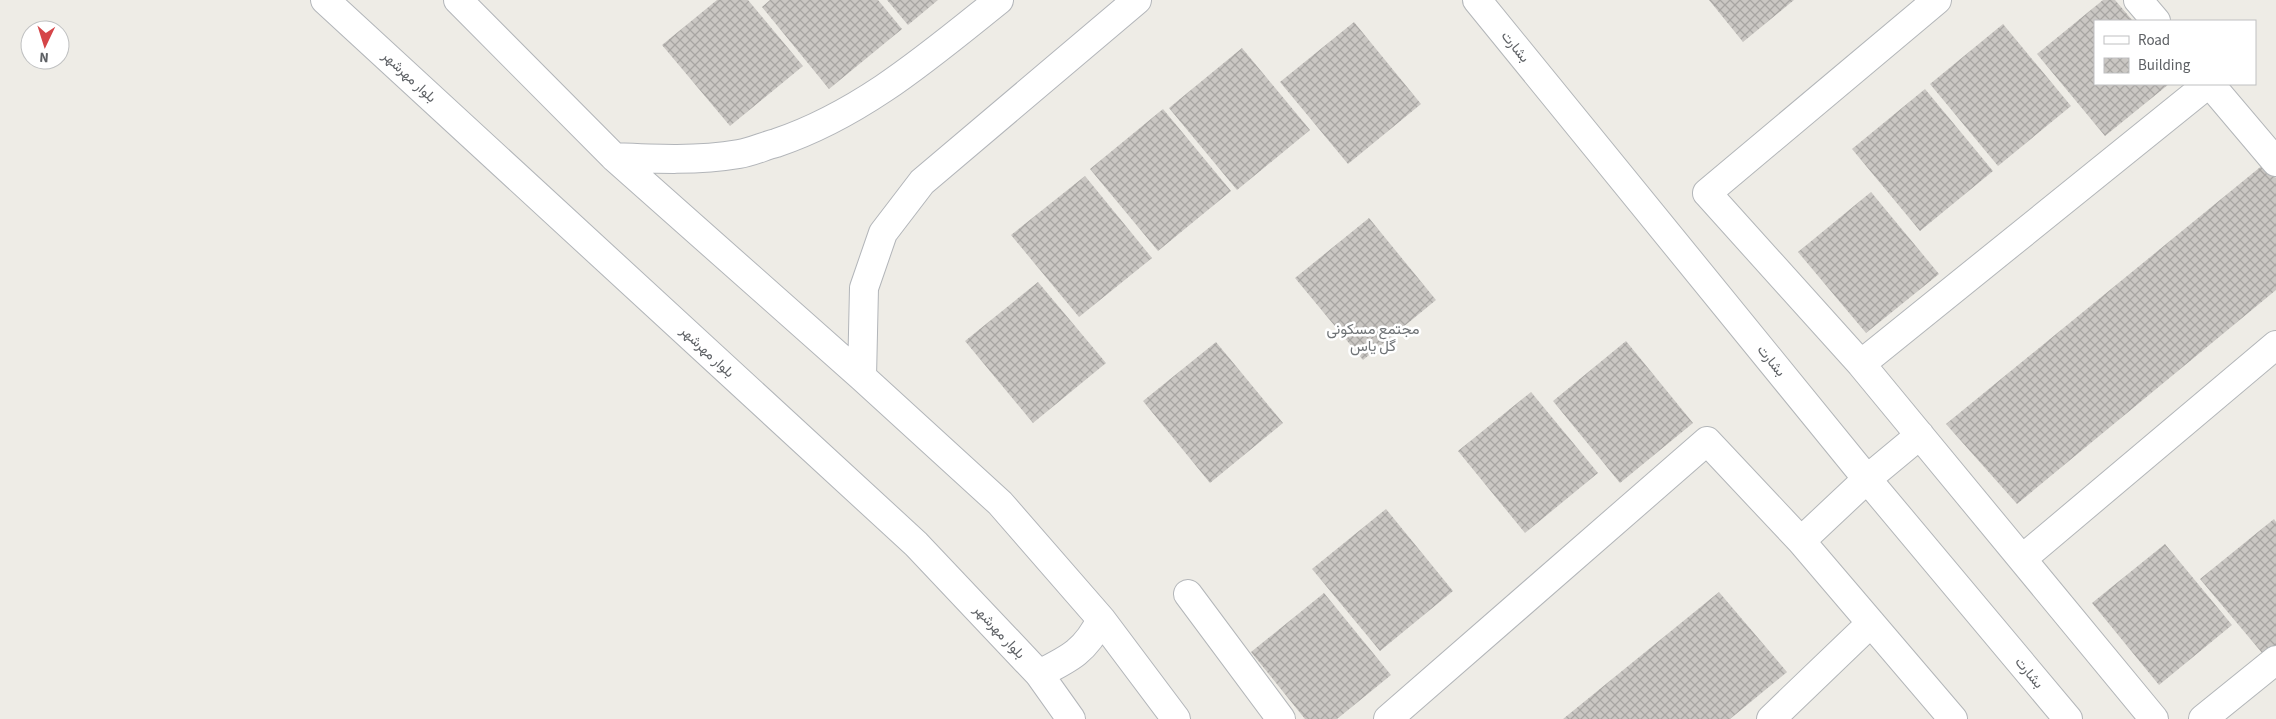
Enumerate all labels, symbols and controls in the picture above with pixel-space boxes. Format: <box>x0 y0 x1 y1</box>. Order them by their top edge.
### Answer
north arrow <box>20 20 70 70</box>
legend <box>2094 20 2256 85</box>
street label: بشارت <box>1496 27 1534 67</box>
text: Road <box>2138 30 2170 51</box>
street label: بلوار مهرشهر <box>377 46 441 107</box>
text: N <box>39 47 50 67</box>
text: Building <box>2138 55 2191 76</box>
district label: مجتمع مسکونی گل یاس <box>1326 319 1420 357</box>
street label: بلوار مهرشهر <box>675 321 739 382</box>
street label: بشارت <box>1752 341 1790 381</box>
street label: بلوار مهرشهر <box>968 600 1029 664</box>
street label: بشارت <box>2010 653 2048 693</box>

